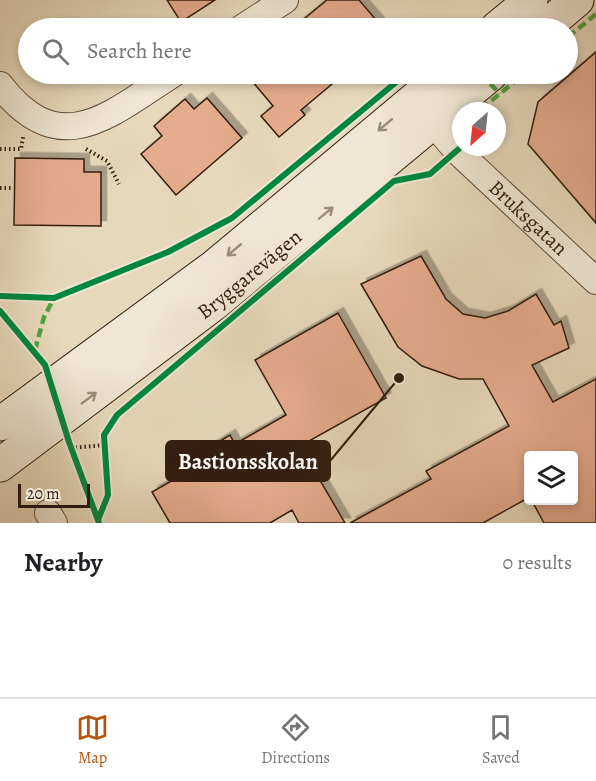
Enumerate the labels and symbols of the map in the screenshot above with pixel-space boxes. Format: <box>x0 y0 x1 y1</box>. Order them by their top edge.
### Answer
north arrow <box>452 102 506 156</box>
one-way arrow <box>377 119 393 132</box>
street label: Bruksgatan <box>483 174 574 262</box>
one-way arrow <box>317 207 333 220</box>
street label: Bryggarevägen <box>191 223 308 326</box>
one-way arrow <box>227 243 243 256</box>
one-way arrow <box>81 392 97 404</box>
callout: Bastionsskolan <box>166 441 330 481</box>
text: Bastionsskolan <box>178 447 318 477</box>
scale bar <box>18 481 90 508</box>

